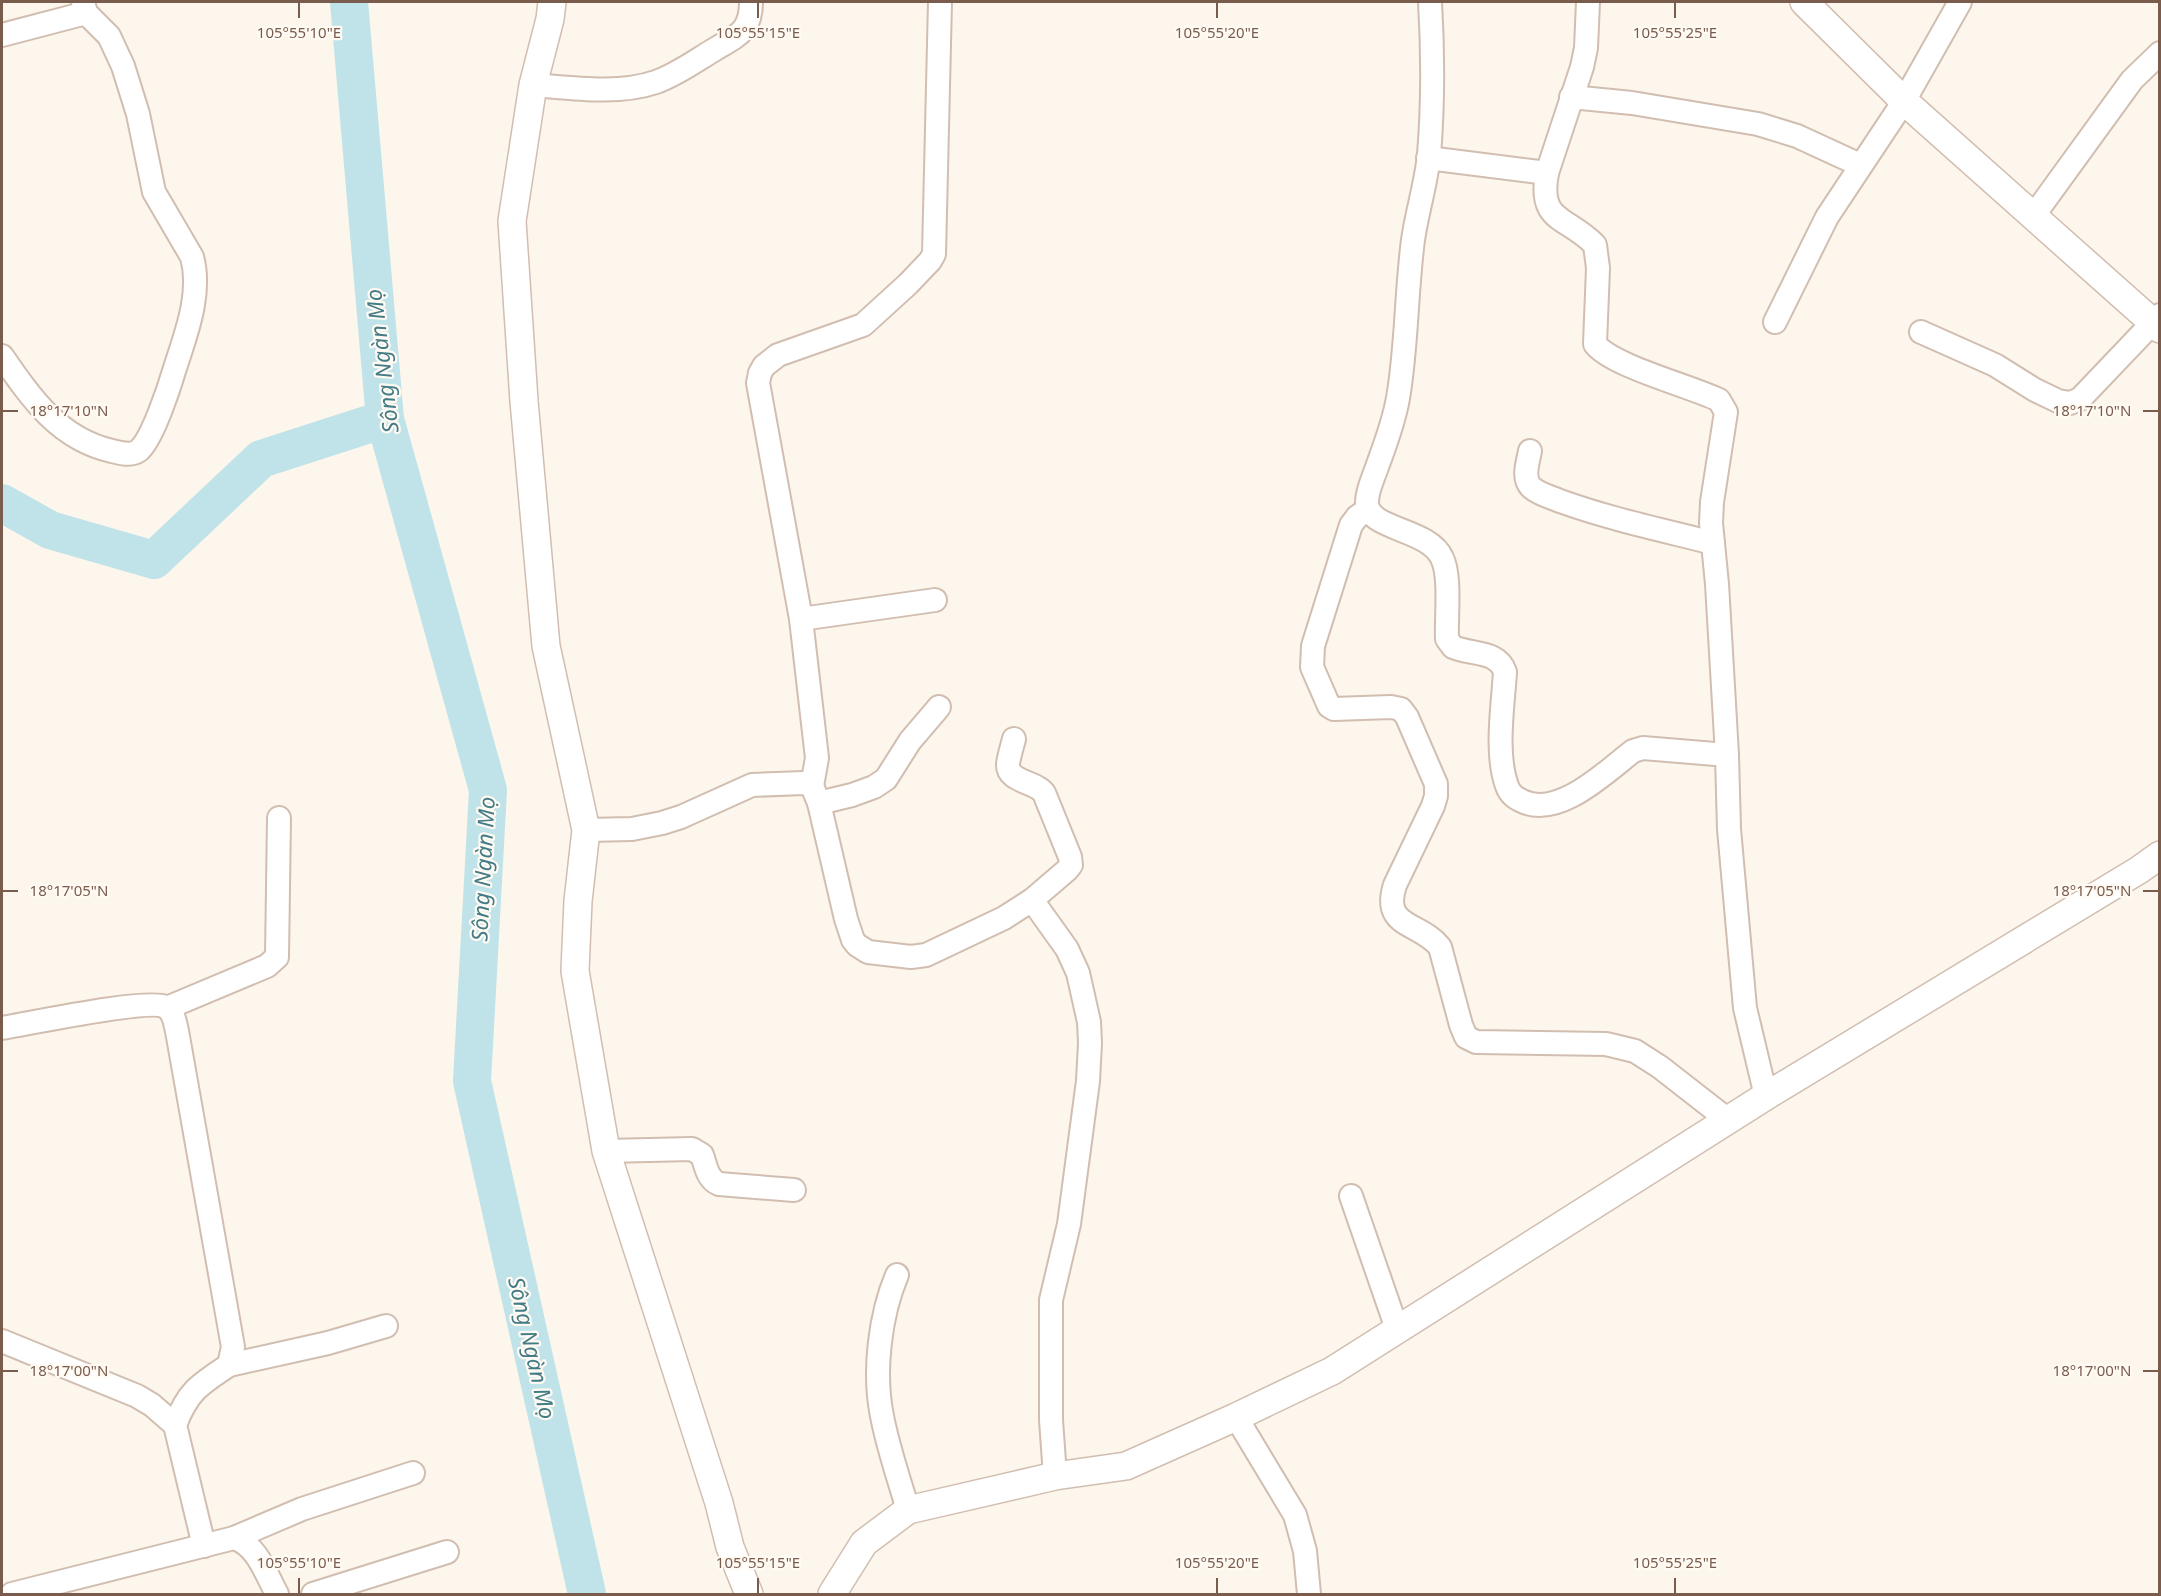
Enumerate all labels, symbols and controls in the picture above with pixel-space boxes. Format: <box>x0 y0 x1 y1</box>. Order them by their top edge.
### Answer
text: 105°55'10"E <box>257 22 341 42</box>
text: 105°55'15"E <box>716 22 800 42</box>
text: 105°55'20"E <box>1175 22 1259 42</box>
text: 105°55'25"E <box>1633 22 1717 42</box>
water label: Sông Ngàn Mọ <box>357 287 405 435</box>
text: 18°17'10"N <box>30 400 108 420</box>
text: 18°17'10"N <box>2053 400 2131 420</box>
water label: Sông Ngàn Mọ <box>463 796 501 942</box>
text: 18°17'05"N <box>30 880 108 900</box>
text: 18°17'05"N <box>2053 880 2131 900</box>
water label: Sông Ngàn Mọ <box>502 1274 564 1422</box>
text: 18°17'00"N <box>30 1360 108 1380</box>
text: 18°17'00"N <box>2053 1360 2131 1380</box>
text: 105°55'10"E <box>257 1552 341 1572</box>
text: 105°55'15"E <box>716 1552 800 1572</box>
text: 105°55'20"E <box>1175 1552 1259 1572</box>
text: 105°55'25"E <box>1633 1552 1717 1572</box>

